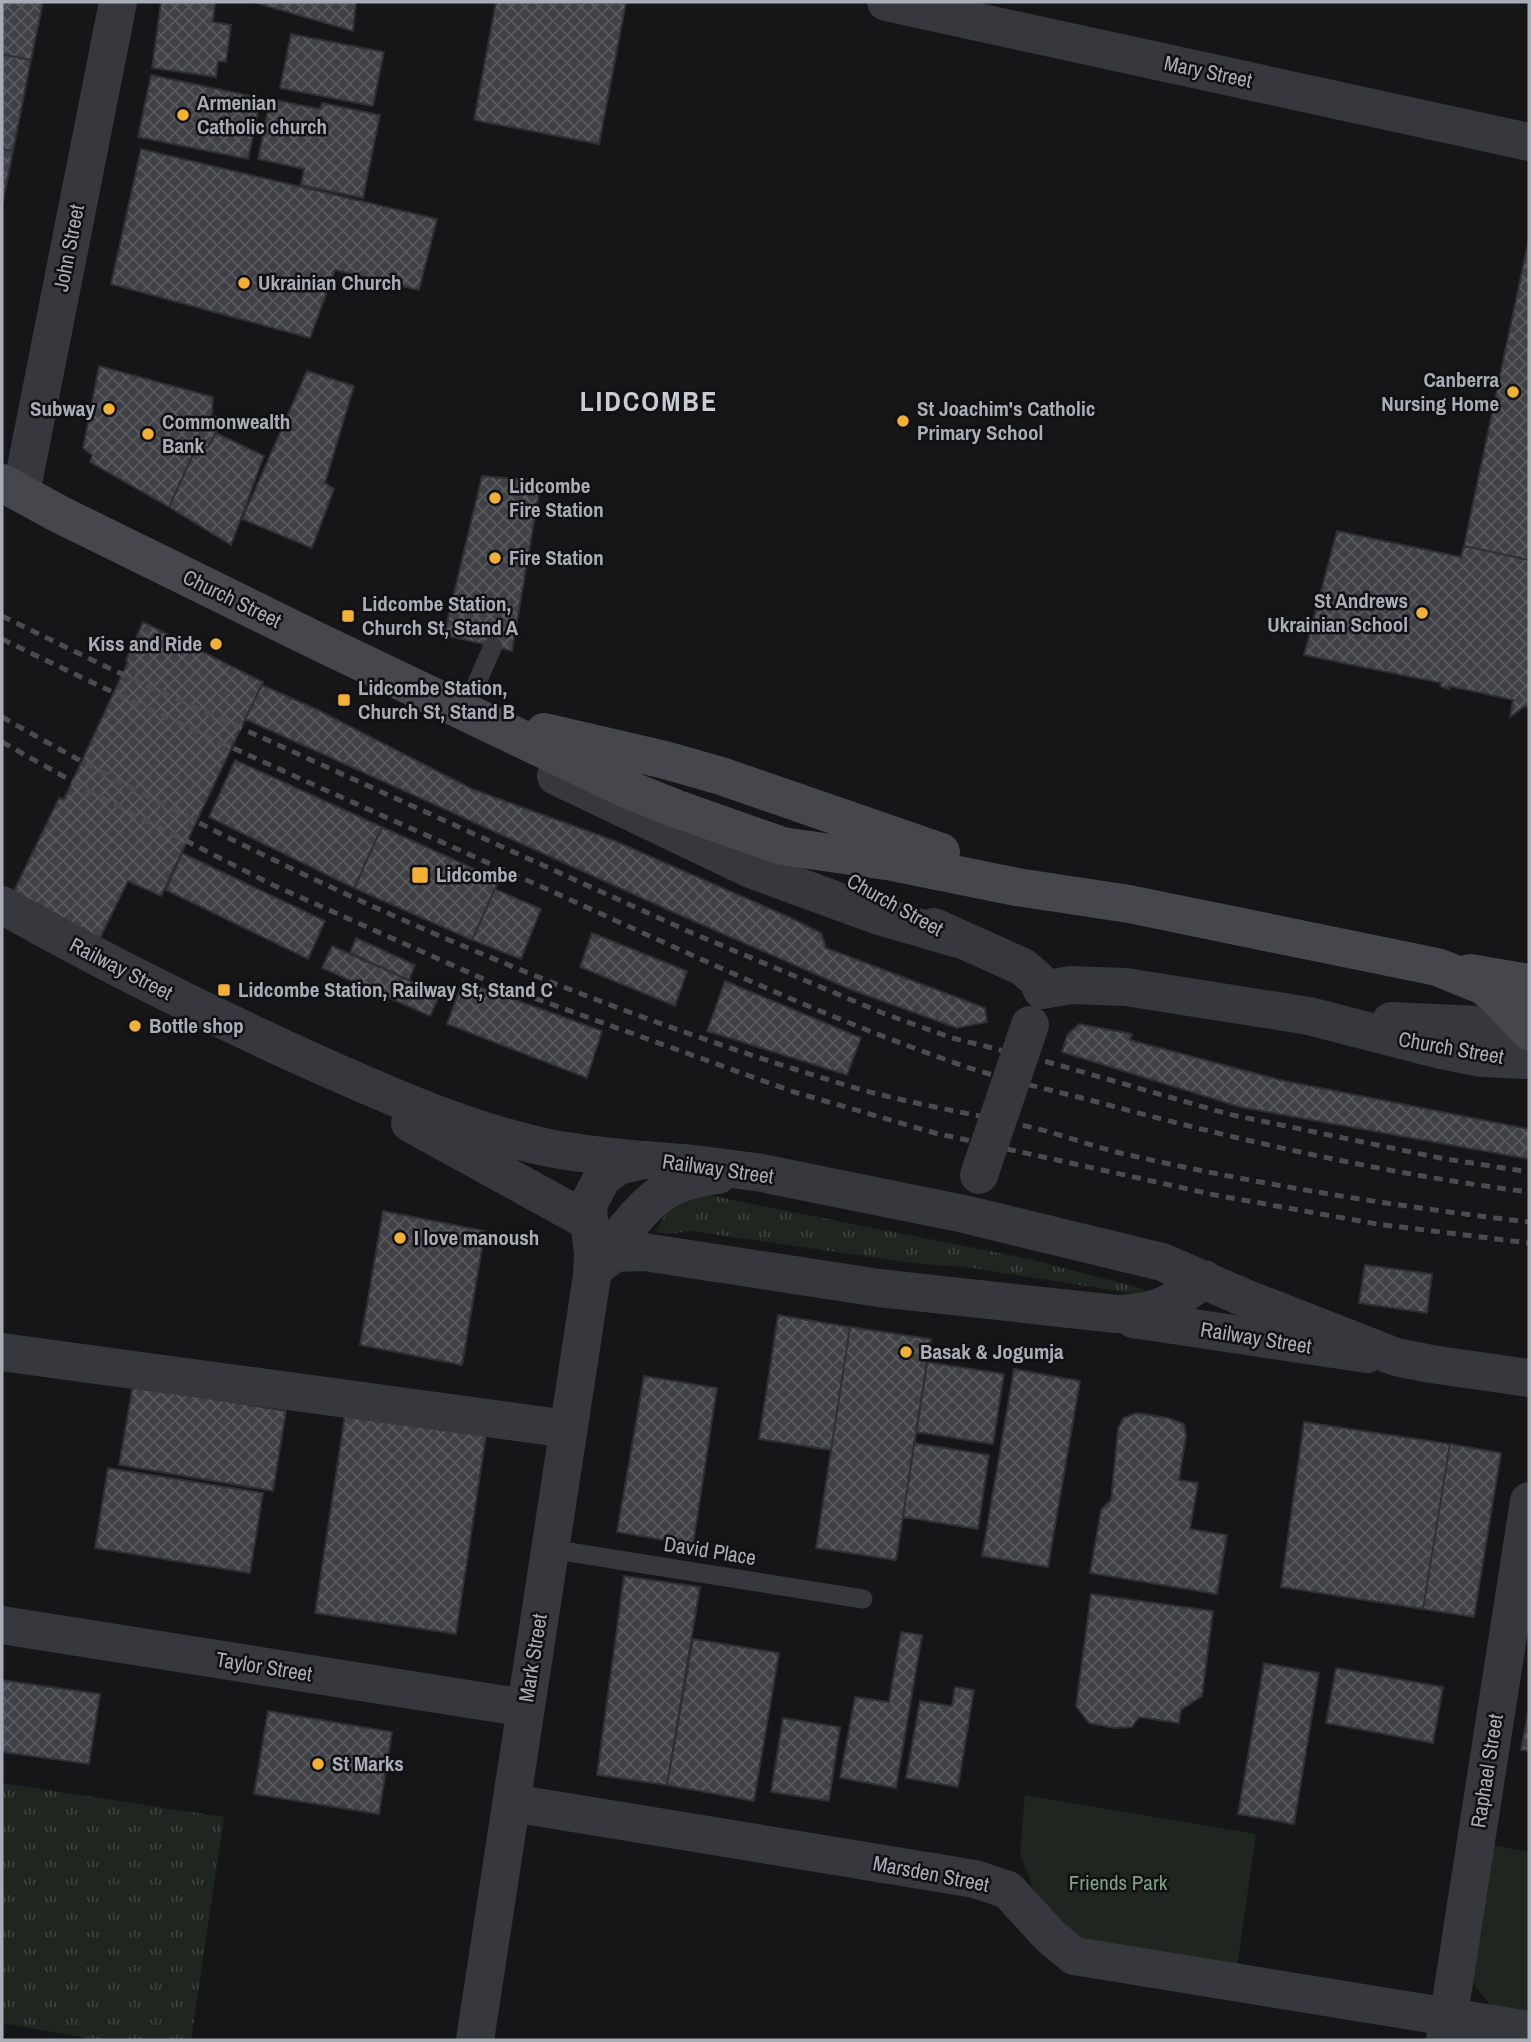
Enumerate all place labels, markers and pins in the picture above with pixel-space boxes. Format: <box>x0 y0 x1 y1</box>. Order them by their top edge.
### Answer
place label: Armenian Catholic church <box>197 88 327 141</box>
marker: Armenian Catholic church <box>175 107 191 123</box>
place label: Ukrainian Church <box>258 268 402 297</box>
marker: Ukrainian Church <box>236 275 252 291</box>
place label: Canberra Nursing Home <box>1381 365 1499 418</box>
marker: Canberra Nursing Home <box>1505 384 1521 400</box>
place label: Subway <box>30 394 95 423</box>
place label: St Joachim's Catholic Primary School <box>917 394 1095 447</box>
marker: Subway <box>101 401 117 417</box>
place label: Commonwealth Bank <box>162 407 290 460</box>
marker: St Joachim's Catholic Primary School <box>895 413 911 429</box>
marker: Commonwealth Bank <box>140 426 156 442</box>
place label: Lidcombe Fire Station <box>509 471 604 524</box>
marker: Lidcombe Fire Station <box>487 490 503 506</box>
place label: Fire Station <box>509 543 604 572</box>
marker: Fire Station <box>487 550 503 566</box>
place label: St Andrews Ukrainian School <box>1267 586 1408 639</box>
place label: Lidcombe Station, Church St, Stand A <box>362 589 519 642</box>
marker: St Andrews Ukrainian School <box>1414 605 1430 621</box>
marker: Lidcombe Station, Church St, Stand A <box>340 608 356 624</box>
place label: Kiss and Ride <box>88 629 202 658</box>
marker: Kiss and Ride <box>208 636 224 652</box>
place label: Lidcombe Station, Church St, Stand B <box>358 673 515 726</box>
marker: Lidcombe Station, Church St, Stand B <box>336 692 352 708</box>
place label: Lidcombe <box>436 860 517 889</box>
marker: Lidcombe <box>410 865 430 885</box>
place label: Lidcombe Station, Railway St, Stand C <box>238 975 553 1004</box>
marker: Lidcombe Station, Railway St, Stand C <box>216 982 232 998</box>
place label: Bottle shop <box>149 1011 244 1040</box>
marker: Bottle shop <box>127 1018 143 1034</box>
place label: I love manoush <box>414 1223 539 1252</box>
marker: I love manoush <box>392 1230 408 1246</box>
place label: Basak & Jogumja <box>920 1337 1064 1366</box>
marker: Basak & Jogumja <box>898 1344 914 1360</box>
place label: St Marks <box>332 1749 404 1778</box>
marker: St Marks <box>310 1756 326 1772</box>

